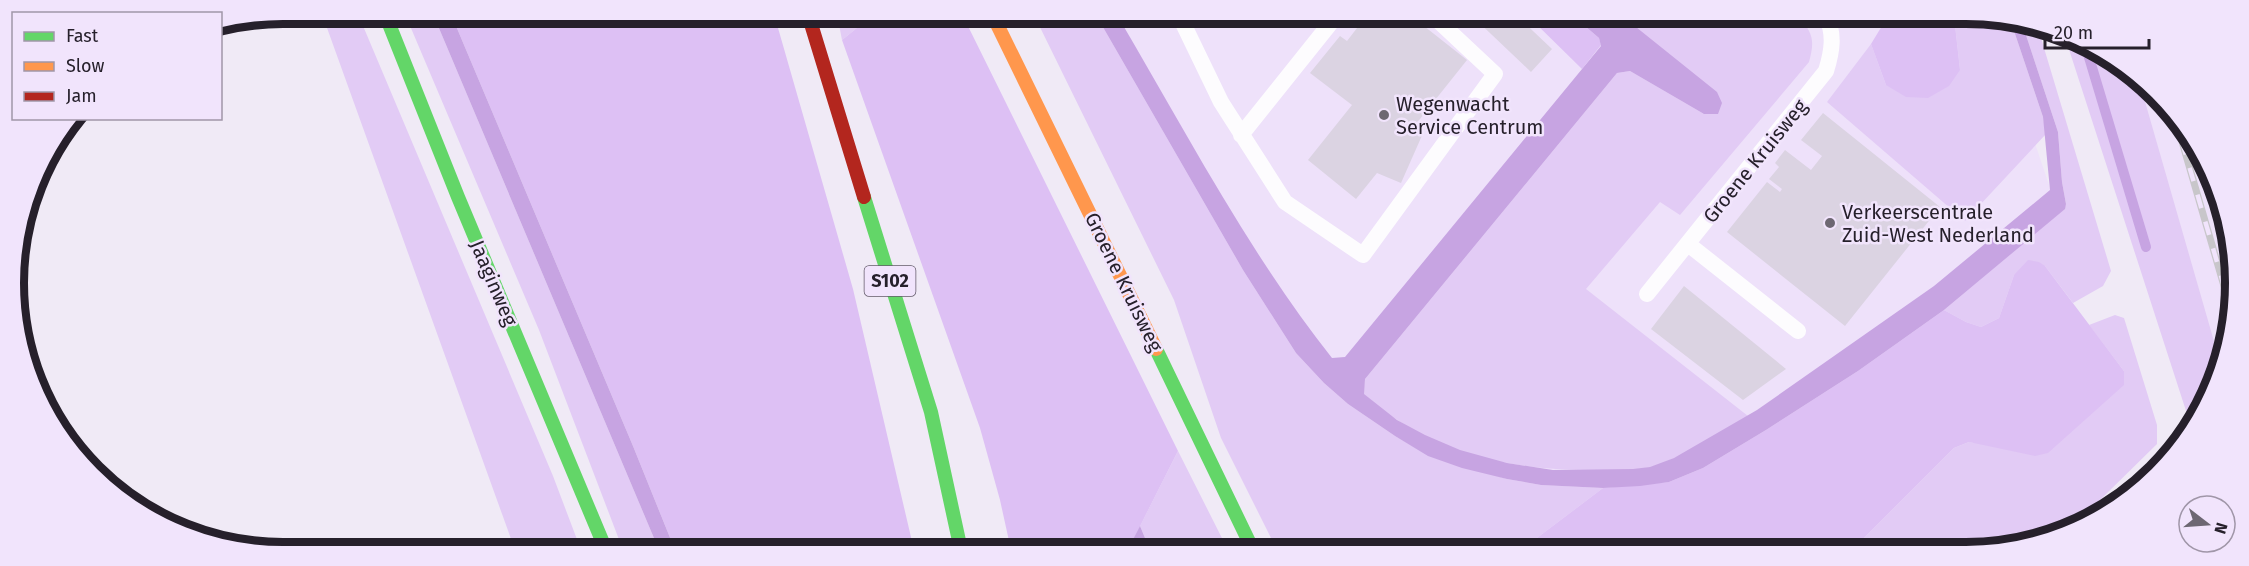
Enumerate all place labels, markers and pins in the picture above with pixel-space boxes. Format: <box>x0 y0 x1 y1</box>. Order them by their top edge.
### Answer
place label: Wegenwacht Service Centrum <box>1396 92 1544 139</box>
marker: Wegenwacht Service Centrum <box>1377 108 1391 122</box>
place label: Verkeerscentrale Zuid-West Nederland <box>1842 200 2034 247</box>
marker: Verkeerscentrale Zuid-West Nederland <box>1823 216 1837 230</box>

